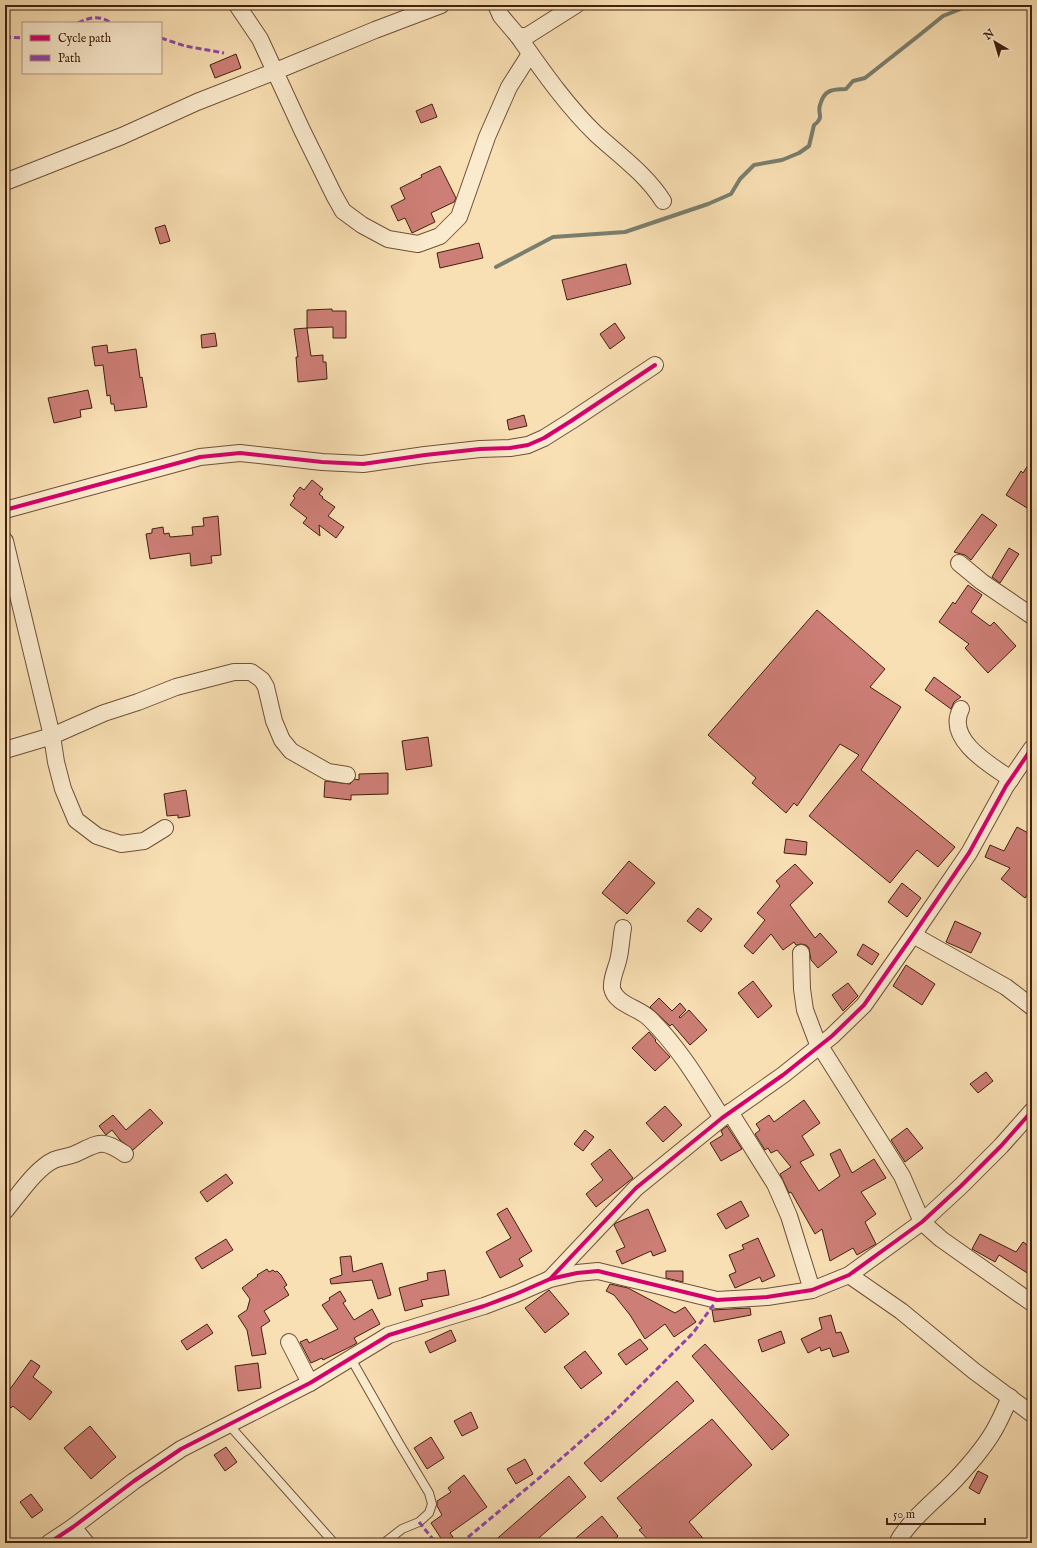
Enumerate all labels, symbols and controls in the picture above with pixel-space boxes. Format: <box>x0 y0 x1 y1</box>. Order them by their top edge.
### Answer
legend <box>22 22 162 74</box>
north arrow <box>975 22 1015 62</box>
text: N <box>981 26 998 44</box>
text: Cycle path <box>58 31 112 47</box>
text: Path <box>58 51 81 66</box>
scale bar <box>887 1500 985 1526</box>
text: 50 m <box>893 1507 915 1522</box>

